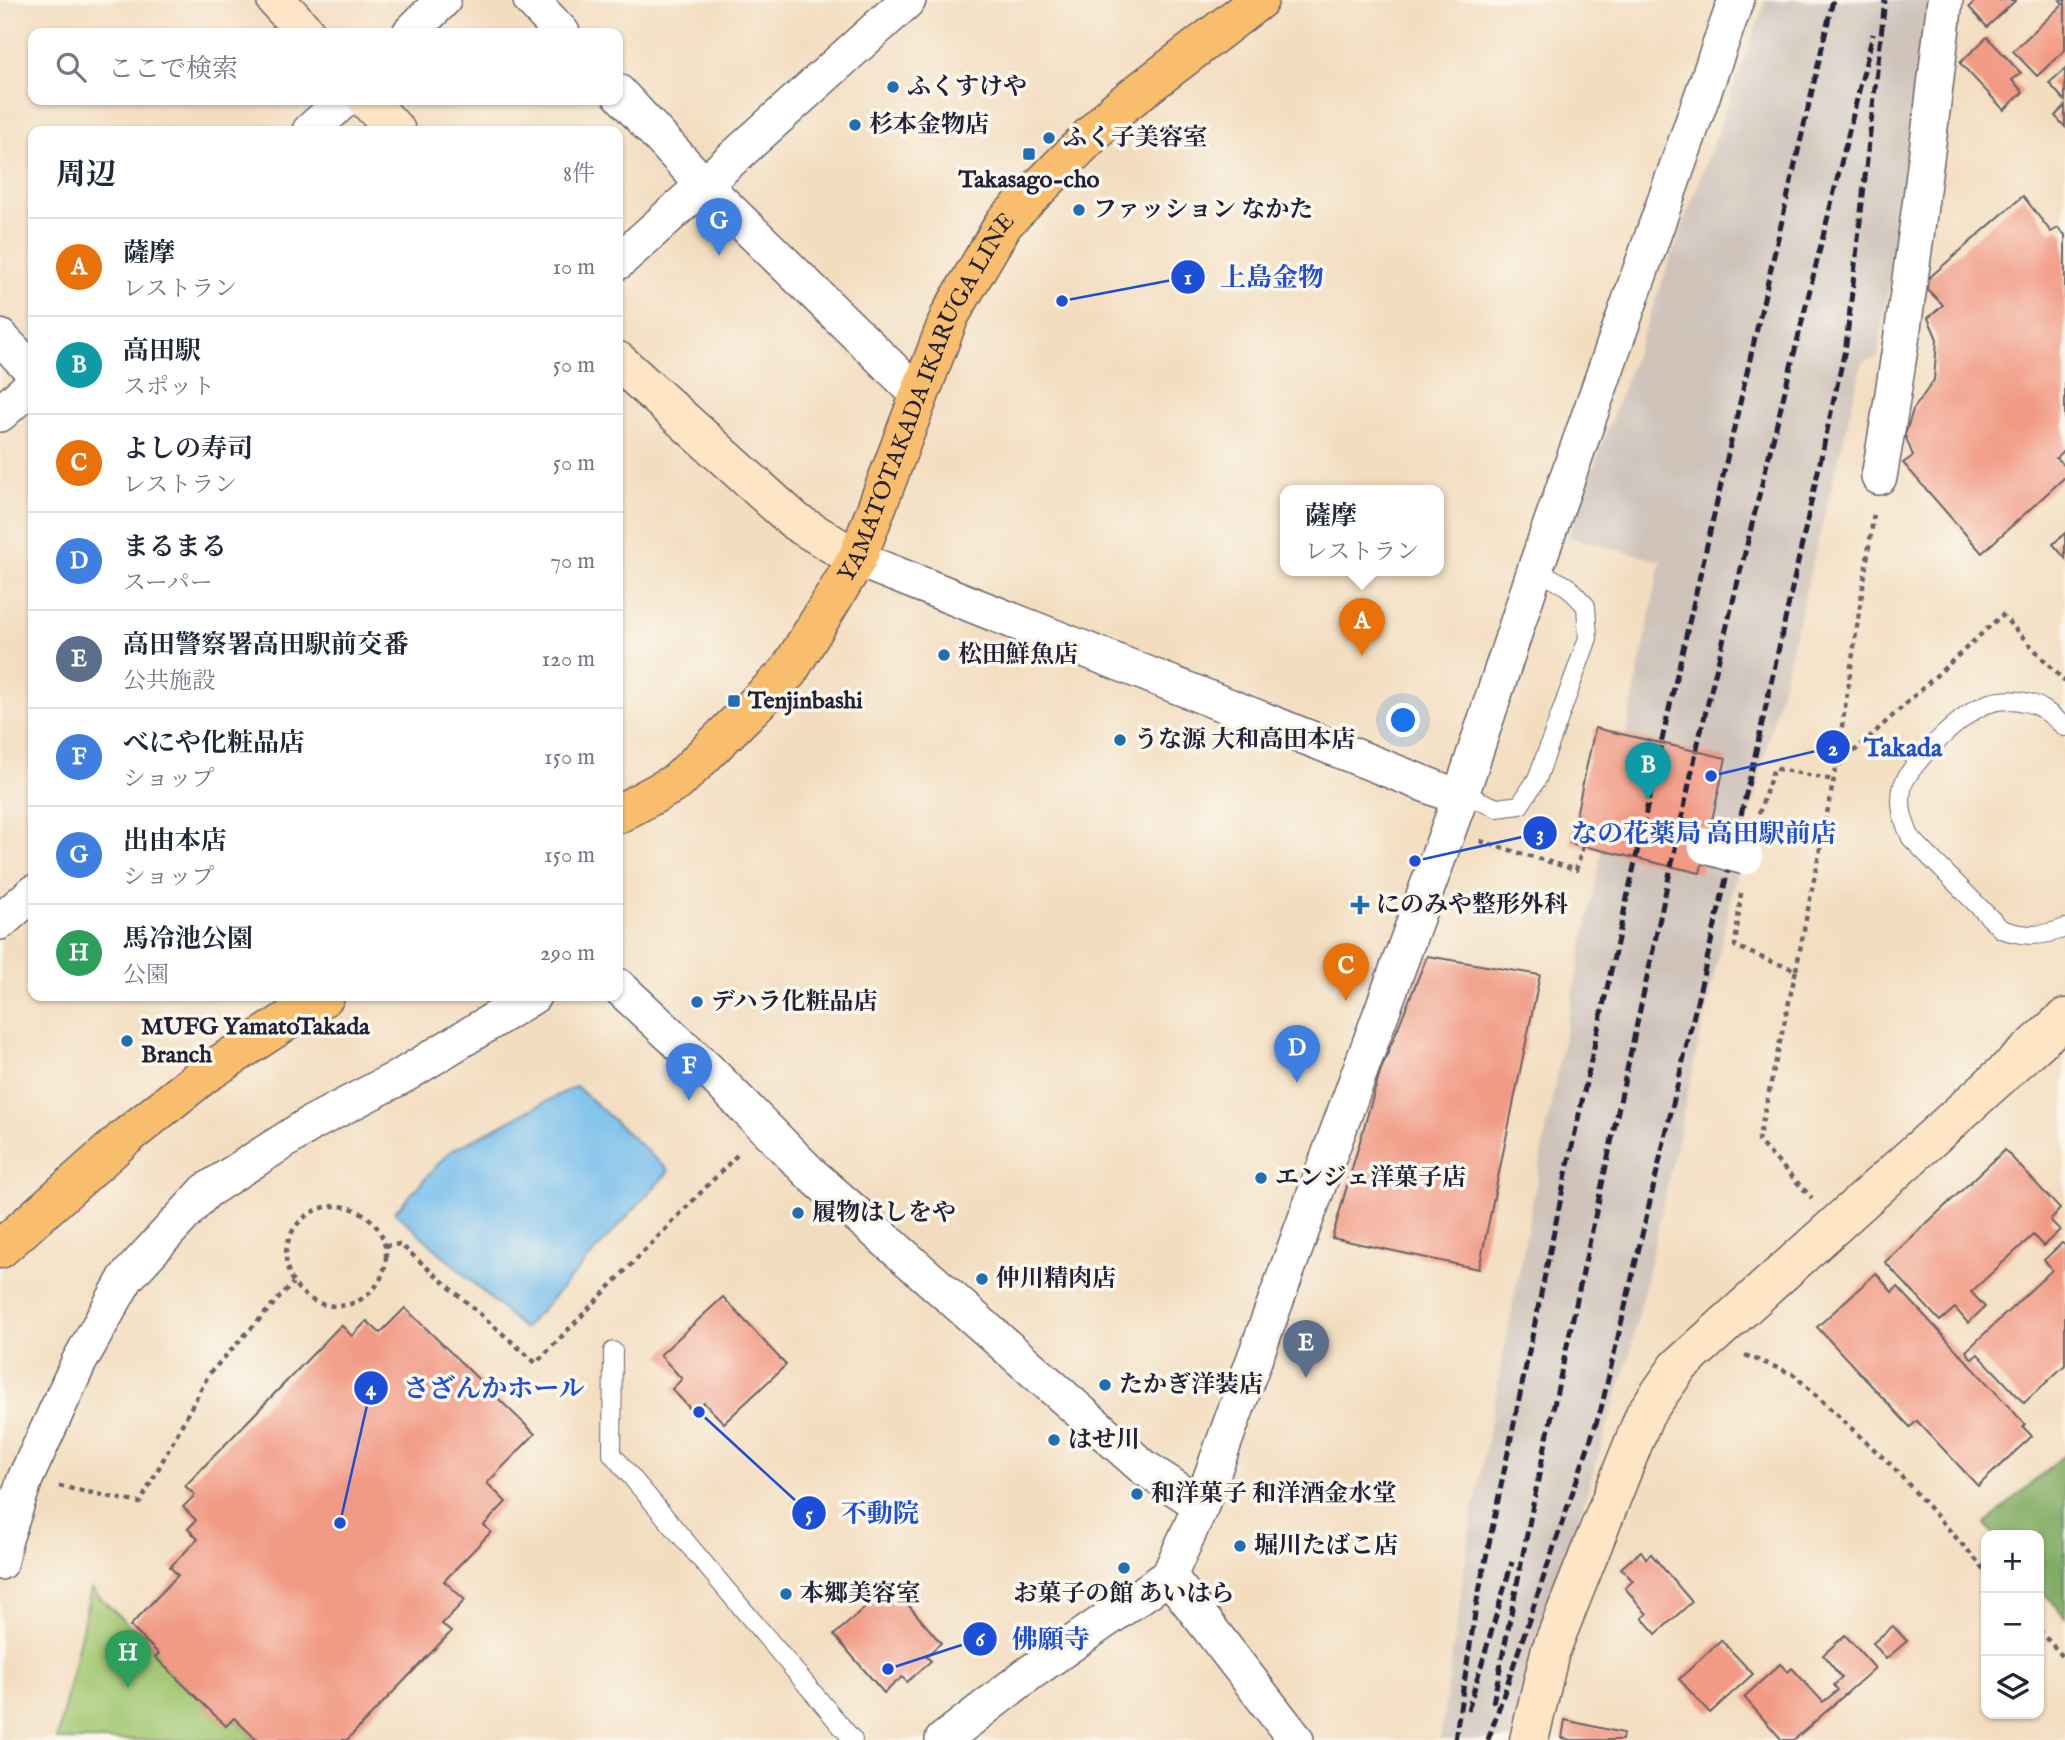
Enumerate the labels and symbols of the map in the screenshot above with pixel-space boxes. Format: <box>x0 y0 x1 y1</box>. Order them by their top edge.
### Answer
place label: ふくすけや <box>907 72 1027 103</box>
marker: ふくすけや <box>885 79 901 95</box>
place label: 杉本金物店 <box>869 110 989 141</box>
marker: 杉本金物店 <box>847 117 863 133</box>
place label: ふく子美容室 <box>1063 123 1207 154</box>
marker: ふく子美容室 <box>1041 130 1057 146</box>
marker: Takasago-cho <box>1021 146 1037 162</box>
place label: Takasago-cho <box>958 165 1100 196</box>
place label: ファッション なかた <box>1093 195 1313 226</box>
pin: G <box>696 198 742 256</box>
marker: ファッション なかた <box>1071 202 1087 218</box>
street label: YAMATOTAKADA IKARUGA LINE <box>831 206 1021 588</box>
callout: 上島金物 <box>1171 253 1338 300</box>
text: 上島金物 <box>1220 262 1324 295</box>
text: 1 <box>1184 265 1192 292</box>
pin: A <box>1339 598 1385 656</box>
place label: 松田鮮魚店 <box>958 640 1078 671</box>
marker: 松田鮮魚店 <box>936 647 952 663</box>
place label: Tenjinbashi <box>747 686 863 717</box>
marker: Tenjinbashi <box>726 693 742 709</box>
your location <box>1386 703 1420 737</box>
callout: Takada <box>1815 724 1957 771</box>
place label: うな源 大和高田本店 <box>1134 725 1355 756</box>
marker: うな源 大和高田本店 <box>1112 732 1128 748</box>
text: Takada <box>1863 732 1943 765</box>
text: 2 <box>1828 736 1838 763</box>
pin: B <box>1625 742 1671 800</box>
callout: なの花薬局 高田駅前店 <box>1522 809 1851 856</box>
text: なの花薬局 高田駅前店 <box>1571 818 1837 851</box>
text: 3 <box>1536 821 1544 848</box>
place label: にのみや整形外科 <box>1376 890 1568 921</box>
marker: にのみや整形外科 <box>1350 895 1370 915</box>
pin: C <box>1323 943 1369 1001</box>
place label: デハラ化粧品店 <box>711 987 878 1018</box>
marker: デハラ化粧品店 <box>689 994 705 1010</box>
place label: MUFG YamatoTakada Branch <box>141 1012 370 1071</box>
pin: D <box>1274 1025 1320 1083</box>
marker: MUFG YamatoTakada Branch <box>119 1033 135 1049</box>
pin: F <box>666 1043 712 1101</box>
place label: エンジェ洋菓子店 <box>1275 1163 1466 1194</box>
marker: エンジェ洋菓子店 <box>1253 1170 1269 1186</box>
place label: 履物はしをや <box>812 1198 956 1229</box>
marker: 履物はしをや <box>790 1205 806 1221</box>
place label: 仲川精肉店 <box>996 1264 1116 1295</box>
marker: 仲川精肉店 <box>974 1271 990 1287</box>
pin: E <box>1283 1320 1329 1378</box>
callout: さざんかホール <box>354 1365 599 1412</box>
place label: たかぎ洋装店 <box>1119 1370 1263 1401</box>
text: さざんかホール <box>403 1373 585 1406</box>
text: 4 <box>366 1376 377 1403</box>
marker: たかぎ洋装店 <box>1097 1377 1113 1393</box>
place label: はせ川 <box>1068 1425 1140 1456</box>
marker: はせ川 <box>1046 1432 1062 1448</box>
place label: 和洋菓子 和洋酒金水堂 <box>1151 1479 1396 1510</box>
marker: 和洋菓子 和洋酒金水堂 <box>1129 1486 1145 1502</box>
callout: 不動院 <box>792 1490 933 1537</box>
text: 不動院 <box>841 1498 919 1531</box>
text: 5 <box>805 1502 813 1529</box>
place label: 堀川たばこ店 <box>1254 1531 1398 1562</box>
marker: 堀川たばこ店 <box>1232 1538 1248 1554</box>
marker: お菓子の館 あいはら <box>1116 1560 1132 1576</box>
place label: 本郷美容室 <box>800 1579 920 1610</box>
place label: お菓子の館 あいはら <box>1013 1579 1235 1610</box>
marker: 本郷美容室 <box>778 1586 794 1602</box>
callout: 佛願寺 <box>963 1616 1104 1663</box>
text: 佛願寺 <box>1012 1624 1090 1657</box>
text: 6 <box>976 1627 986 1654</box>
pin: H <box>105 1630 151 1688</box>

